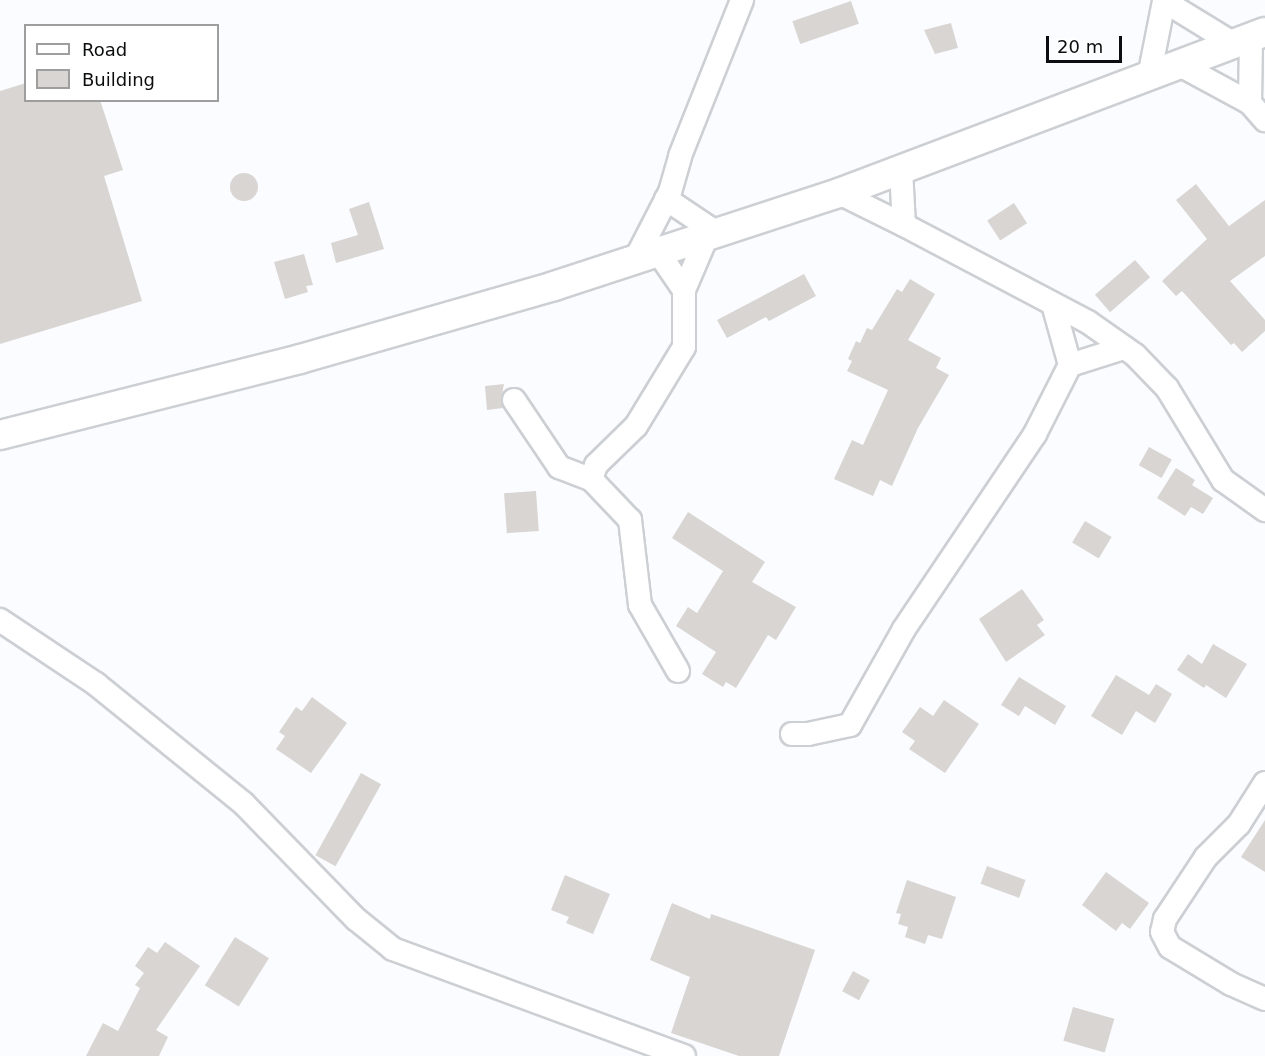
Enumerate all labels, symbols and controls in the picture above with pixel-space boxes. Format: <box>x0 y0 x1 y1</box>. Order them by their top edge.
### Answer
legend <box>24 24 219 102</box>
scale bar <box>1049 24 1126 62</box>
text: 20 m <box>1057 36 1103 57</box>
text: Road <box>82 39 127 60</box>
text: Building <box>82 69 155 90</box>

